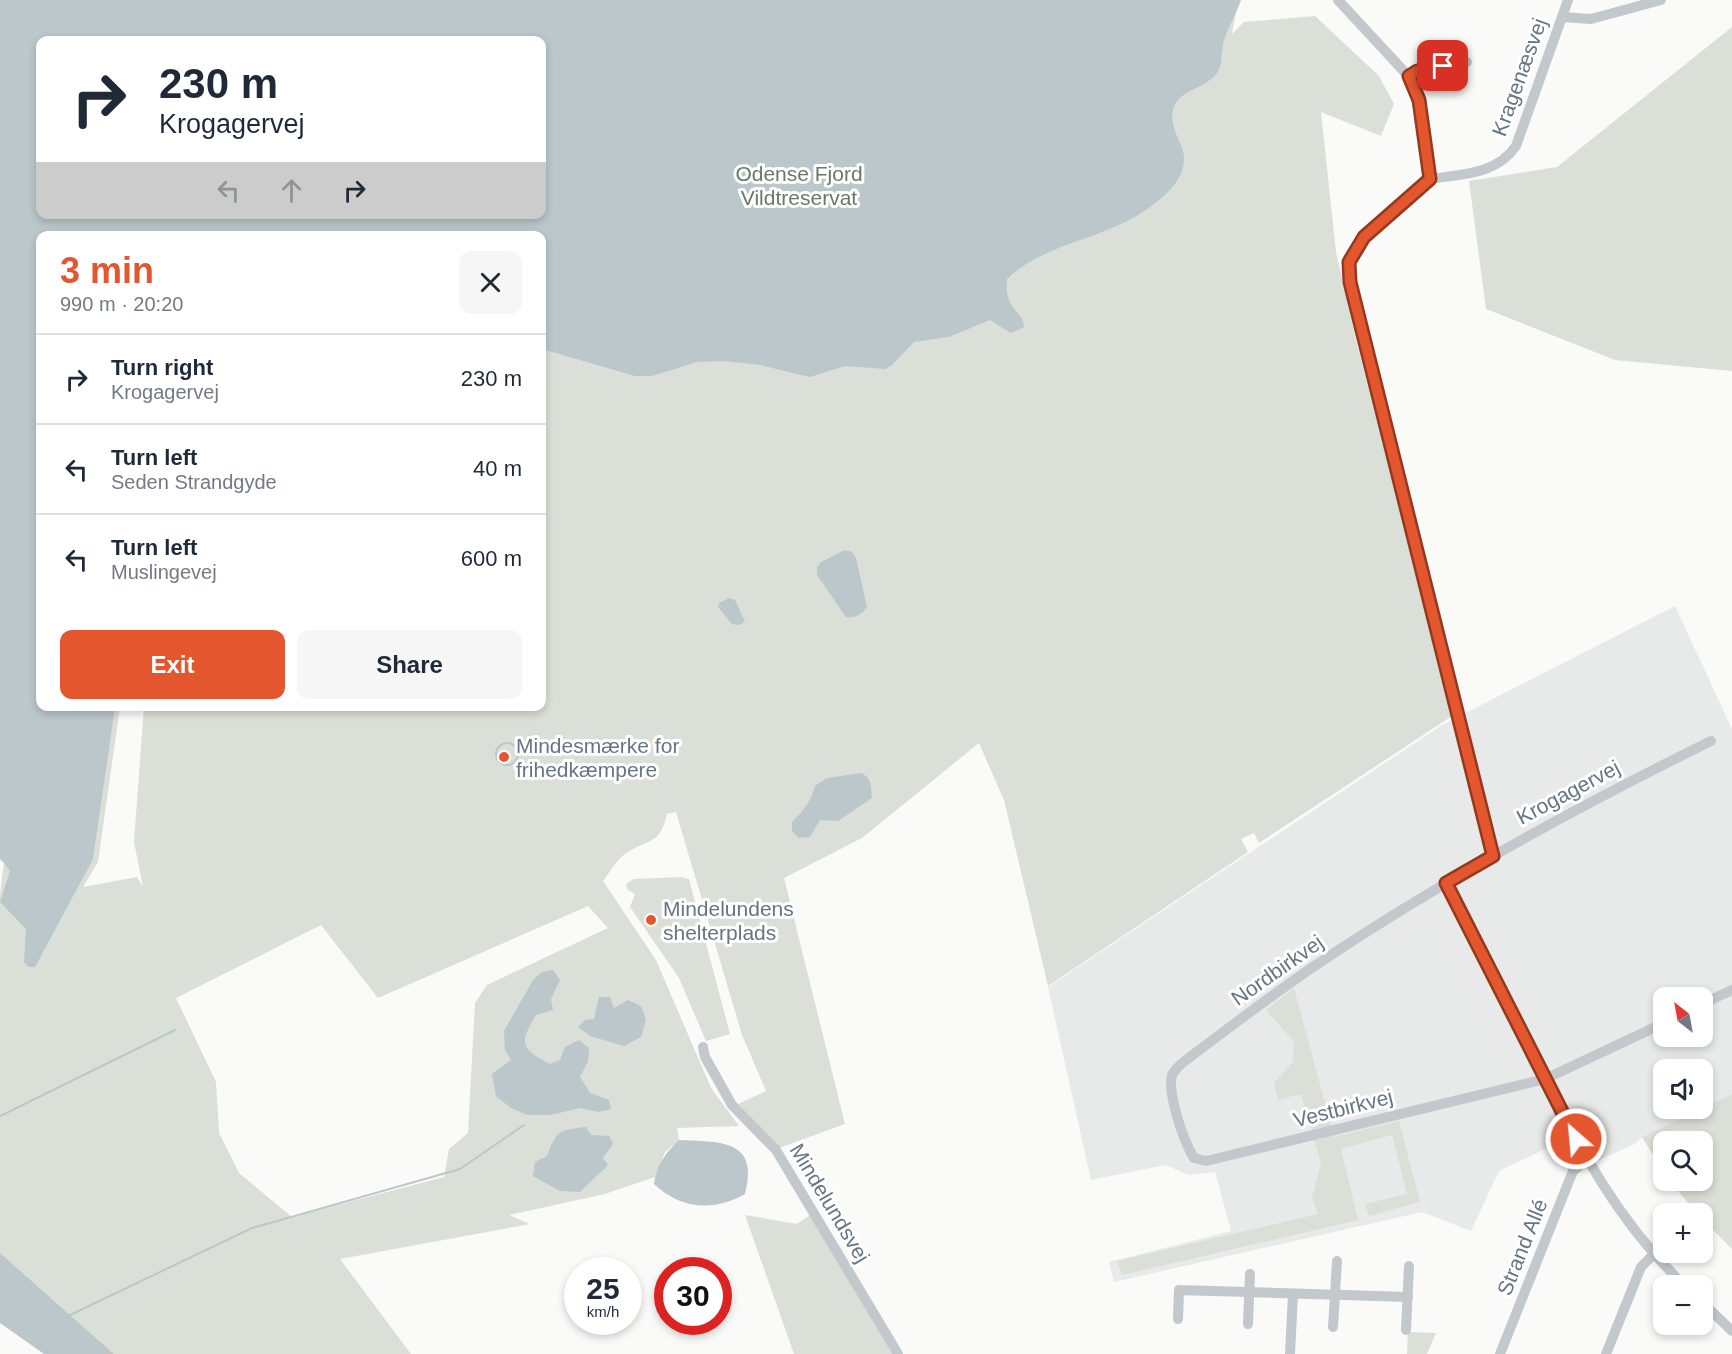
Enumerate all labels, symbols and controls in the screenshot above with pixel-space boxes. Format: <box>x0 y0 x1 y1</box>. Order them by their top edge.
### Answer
street label: Kragenæsvej <box>1487 15 1551 139</box>
pin <box>1417 40 1468 91</box>
icon: arrive <box>1426 49 1459 82</box>
icon: right <box>60 60 138 138</box>
text: 230 m <box>159 60 278 107</box>
text: Krogagervej <box>159 109 305 139</box>
park label: Odense Fjord Vildtreservat <box>735 162 863 209</box>
icon: left <box>212 174 245 207</box>
icon: ahead <box>275 174 308 207</box>
icon: right <box>338 174 371 207</box>
text: 3 min <box>60 250 154 291</box>
button: close <box>459 251 522 314</box>
text: 990 m · 20:20 <box>60 293 183 315</box>
text: Turn right <box>111 355 213 380</box>
icon: right <box>60 363 93 396</box>
text: 230 m <box>461 366 522 391</box>
text: Krogagervej <box>111 381 219 403</box>
text: Turn left <box>111 445 197 470</box>
icon: left <box>60 453 93 486</box>
text: 40 m <box>473 456 522 481</box>
text: Seden Strandgyde <box>111 471 277 493</box>
text: Turn left <box>111 535 197 560</box>
icon: left <box>60 543 93 576</box>
text: 600 m <box>461 546 522 571</box>
text: Muslingevej <box>111 561 217 583</box>
button: Exit <box>60 630 285 699</box>
button: Share <box>297 630 522 699</box>
place label: Mindesmærke for frihedkæmpere <box>516 734 679 781</box>
marker: Mindesmærke for frihedkæmpere <box>497 750 511 764</box>
street label: Krogagervej <box>1513 755 1623 829</box>
place label: Mindelundens shelterplads <box>663 897 794 944</box>
marker: Mindelundens shelterplads <box>644 913 658 927</box>
street label: Nordbirkvej <box>1227 930 1327 1010</box>
north arrow <box>1653 987 1713 1047</box>
map controls <box>1653 987 1713 1335</box>
button: sound <box>1653 1059 1713 1119</box>
street label: Vestbirkvej <box>1291 1085 1395 1131</box>
position arrow <box>1544 1107 1608 1171</box>
button: search <box>1653 1131 1713 1191</box>
street label: Mindelundsvej <box>786 1140 874 1266</box>
street label: Strand Allé <box>1492 1196 1552 1298</box>
button: + <box>1653 1203 1713 1263</box>
speed limit sign: 30 <box>654 1257 732 1335</box>
text: 25 <box>586 1272 620 1305</box>
button: − <box>1653 1275 1713 1335</box>
text: km/h <box>587 1303 619 1320</box>

